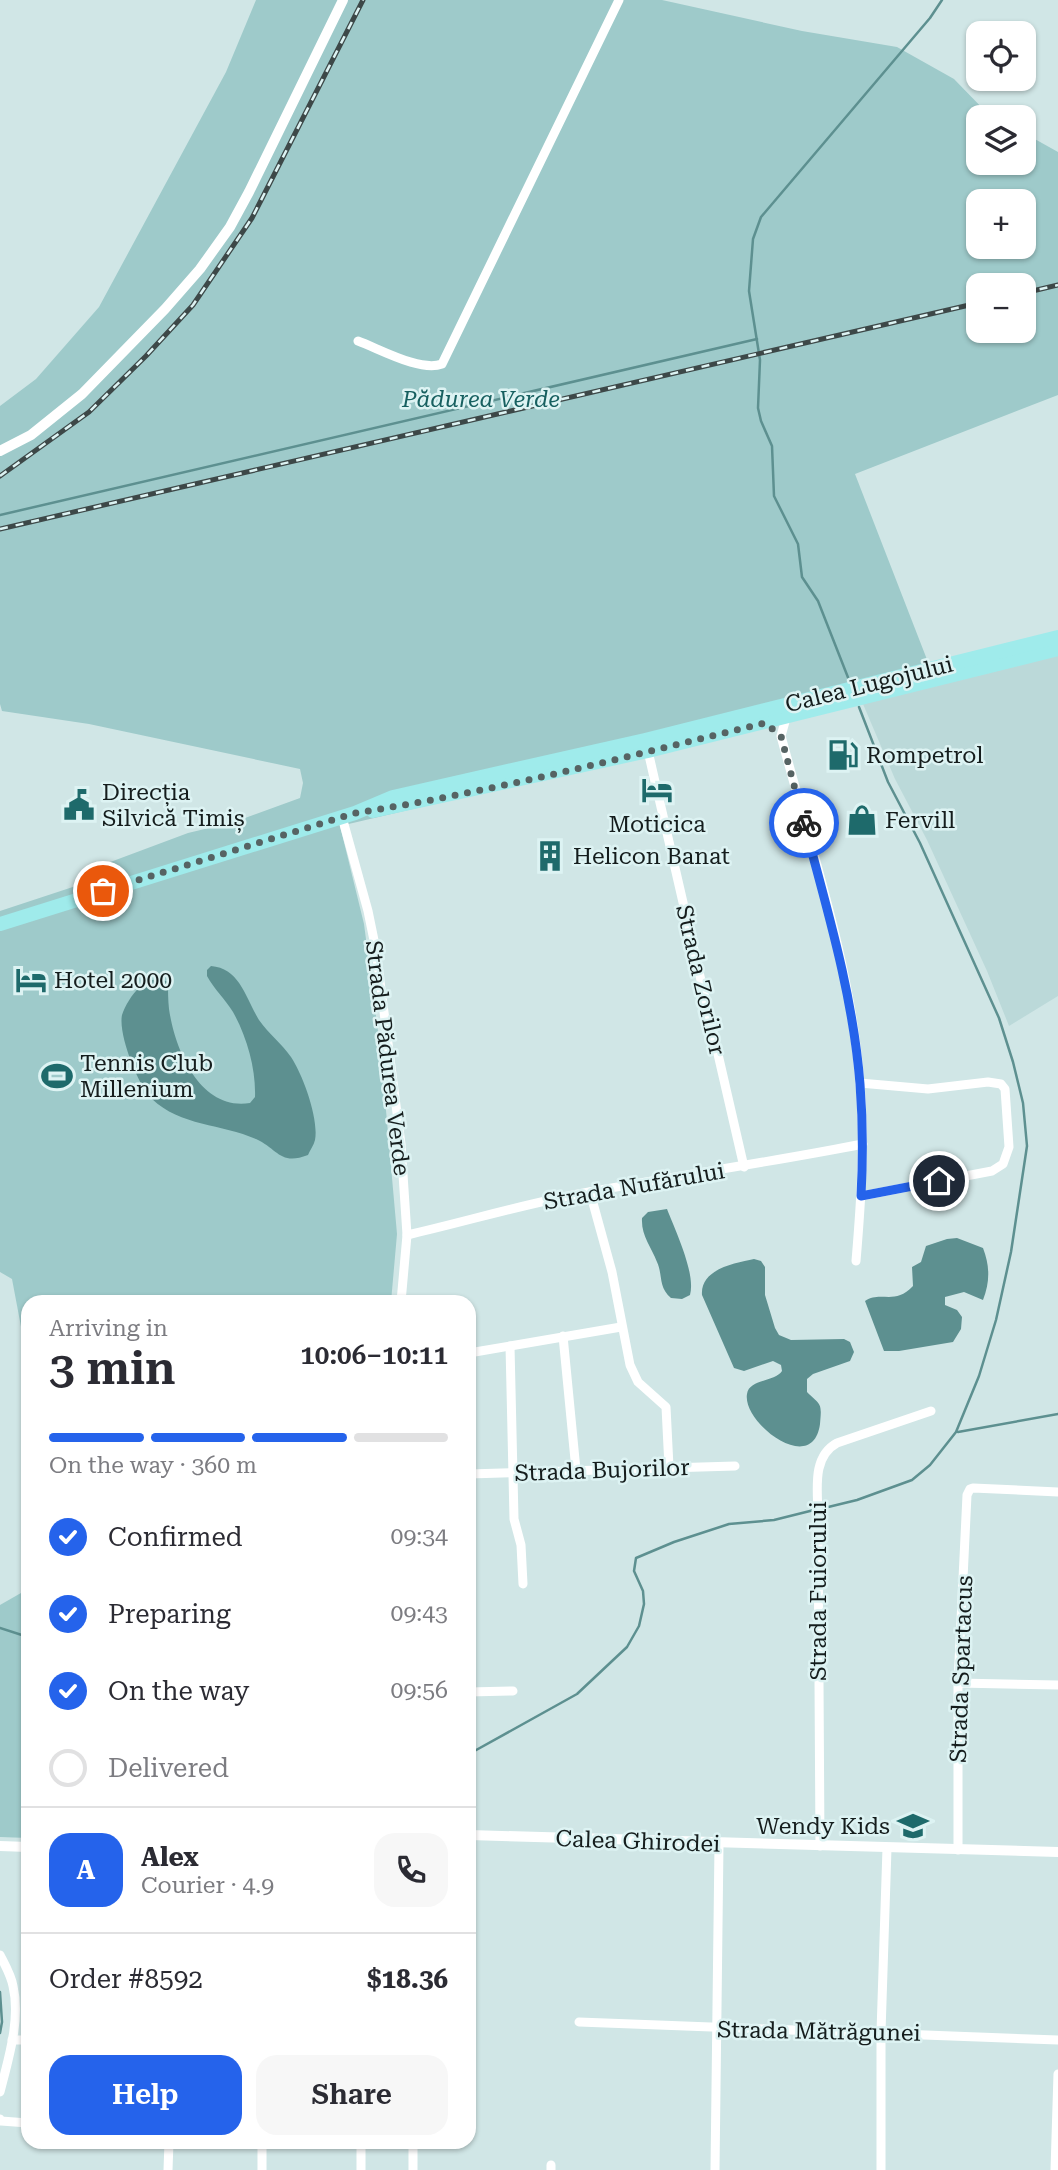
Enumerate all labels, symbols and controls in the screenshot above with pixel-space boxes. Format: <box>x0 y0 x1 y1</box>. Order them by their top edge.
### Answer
map controls <box>966 21 1036 343</box>
button: locate <box>966 21 1036 91</box>
button: layers <box>966 105 1036 175</box>
button: + <box>966 189 1036 259</box>
button: − <box>966 273 1036 343</box>
park label: Pădurea Verde <box>401 386 560 413</box>
street label: Calea Lugojului <box>782 651 956 718</box>
fuel station icon: Rompetrol <box>826 738 860 772</box>
place label: Rompetrol <box>866 742 983 769</box>
hotel icon: Moticica <box>640 773 674 807</box>
place label: Direcția Silvică Timiș <box>102 779 245 833</box>
public building icon: Direcția Silvică Timiș <box>62 788 96 822</box>
courier <box>769 788 839 858</box>
shop icon: Fervill <box>845 803 879 837</box>
icon: bike <box>785 804 823 842</box>
place label: Fervill <box>885 807 955 834</box>
place label: Moticica <box>608 811 706 838</box>
building icon: Helicon Banat <box>533 839 567 873</box>
place label: Helicon Banat <box>573 843 730 870</box>
pin <box>73 861 133 921</box>
icon: bag <box>84 872 122 910</box>
street label: Strada Zorilor <box>670 902 731 1058</box>
street label: Strada Pădurea Verde <box>360 939 415 1177</box>
hotel icon: Hotel 2000 <box>14 963 48 997</box>
place label: Hotel 2000 <box>54 967 172 994</box>
place label: Tennis Club Millenium <box>80 1050 213 1103</box>
sports icon: Tennis Club Millenium <box>40 1059 74 1093</box>
pin <box>909 1151 969 1211</box>
street label: Strada Nufărului <box>541 1157 727 1216</box>
icon: home <box>920 1162 958 1200</box>
text: Arriving in <box>49 1315 168 1342</box>
text: 10:06–10:11 <box>300 1340 448 1370</box>
text: 3 min <box>49 1341 176 1395</box>
text: On the way · 360 m <box>49 1452 257 1479</box>
street label: Strada Bujorilor <box>514 1454 690 1487</box>
street label: Strada Fuiorului <box>805 1501 832 1681</box>
icon: check <box>49 1518 87 1556</box>
text: Confirmed <box>108 1522 243 1552</box>
text: 09:34 <box>391 1523 448 1550</box>
street label: Strada Spartacus <box>945 1575 978 1763</box>
icon: check <box>49 1595 87 1633</box>
text: Preparing <box>108 1599 231 1629</box>
text: 09:43 <box>391 1600 448 1627</box>
icon: check <box>49 1672 87 1710</box>
text: On the way <box>108 1676 249 1706</box>
text: 09:56 <box>391 1677 448 1704</box>
text: Delivered <box>108 1753 229 1783</box>
school or university icon: Wendy Kids <box>896 1809 930 1843</box>
place label: Wendy Kids <box>756 1813 890 1840</box>
street label: Calea Ghirodei <box>555 1825 721 1858</box>
button: phone <box>374 1833 448 1907</box>
text: Alex <box>141 1842 199 1872</box>
text: A <box>77 1855 95 1885</box>
text: Courier · 4.9 <box>141 1872 274 1899</box>
text: Order #8592 <box>49 1964 203 1994</box>
text: $18.36 <box>367 1964 448 1994</box>
street label: Strada Mătrăgunei <box>717 2016 921 2047</box>
button: Help <box>49 2055 242 2135</box>
button: Share <box>256 2055 448 2135</box>

